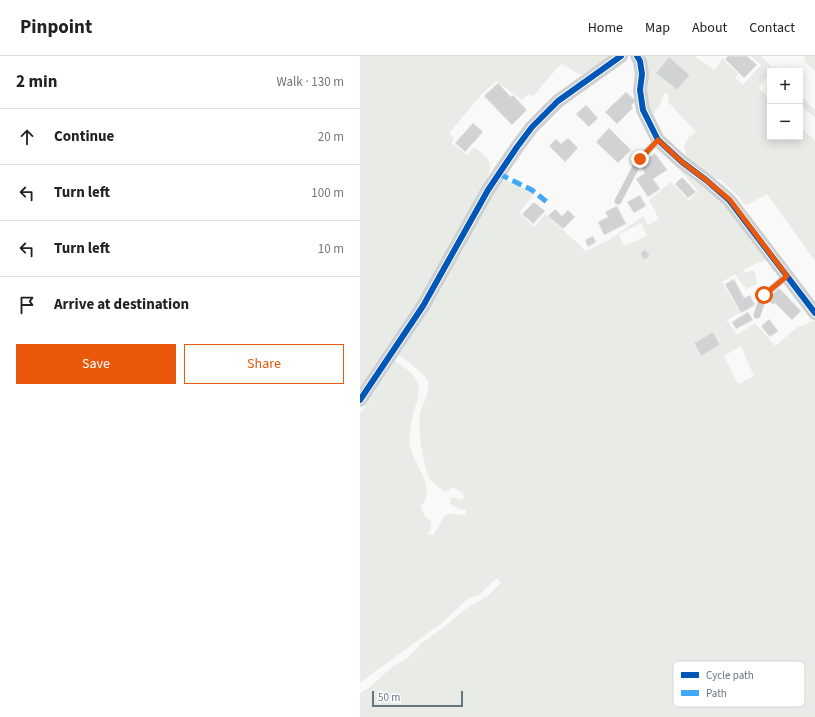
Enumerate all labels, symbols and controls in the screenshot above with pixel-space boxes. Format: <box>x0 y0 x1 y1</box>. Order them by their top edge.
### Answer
text: Pinpoint <box>20 14 92 41</box>
text: Home <box>588 18 623 38</box>
text: Map <box>645 18 670 38</box>
text: About <box>692 18 727 38</box>
text: Contact <box>749 18 795 38</box>
map controls <box>767 68 803 140</box>
button: + <box>767 68 803 104</box>
text: 2 min <box>16 70 57 94</box>
text: Walk · 130 m <box>276 73 344 91</box>
button: − <box>767 104 803 140</box>
icon: ahead <box>16 126 38 148</box>
text: Continue <box>54 126 114 147</box>
text: 20 m <box>318 128 344 146</box>
route end <box>631 150 649 168</box>
icon: left <box>16 182 38 204</box>
text: Turn left <box>54 182 110 203</box>
text: 100 m <box>311 184 344 202</box>
icon: left <box>16 238 38 260</box>
text: Turn left <box>54 238 110 259</box>
text: 10 m <box>318 240 344 258</box>
route start <box>755 286 773 304</box>
icon: arrive <box>16 294 38 316</box>
text: Arrive at destination <box>54 294 189 315</box>
button: Save <box>16 344 176 384</box>
button: Share <box>184 344 344 384</box>
legend <box>673 661 805 707</box>
text: Cycle path <box>706 668 754 683</box>
text: Path <box>706 686 727 701</box>
scale bar <box>372 689 463 708</box>
text: 50 m <box>378 690 400 705</box>

